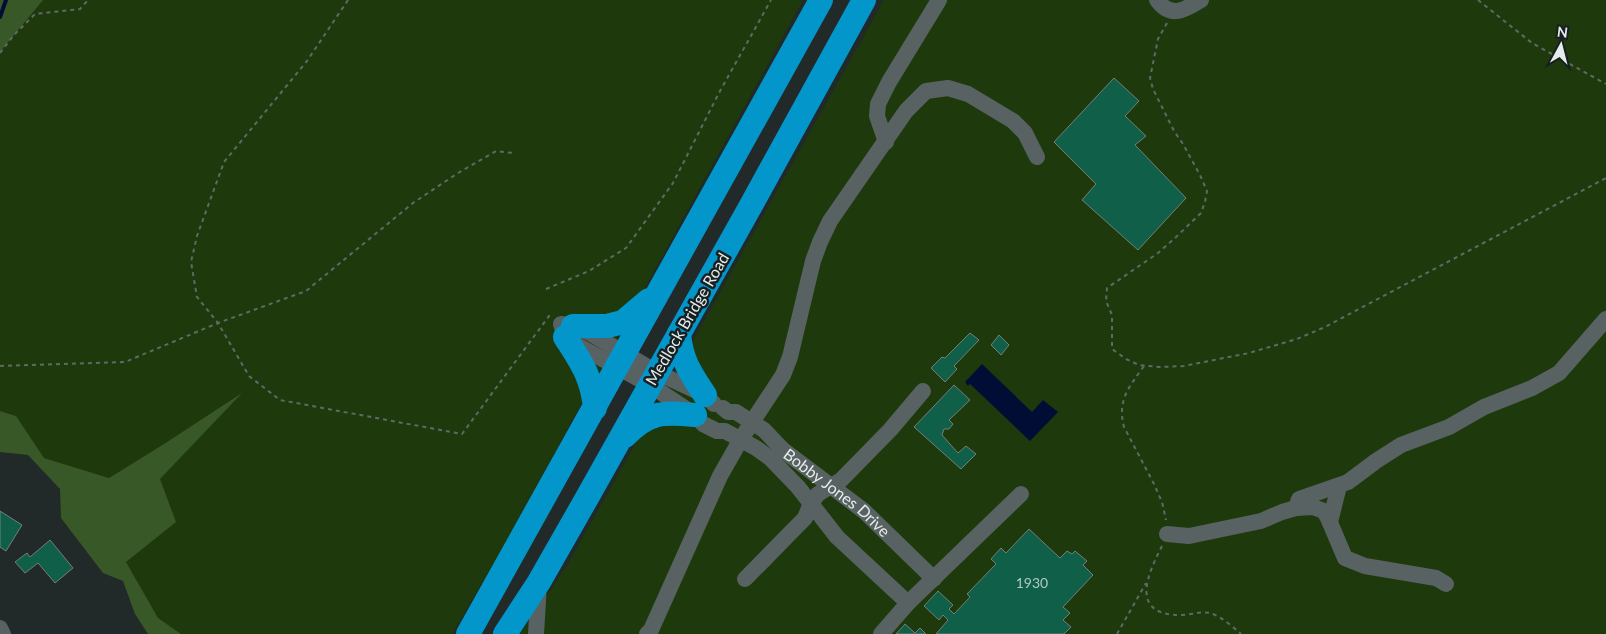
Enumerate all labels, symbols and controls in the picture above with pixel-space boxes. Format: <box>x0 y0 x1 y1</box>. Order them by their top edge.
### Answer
north arrow <box>1536 20 1586 70</box>
text: N <box>1556 23 1569 41</box>
street label: Medlock Bridge Road <box>641 249 732 388</box>
street label: Bobby Jones Drive <box>780 444 894 540</box>
house number: 1930 <box>1016 574 1048 591</box>

